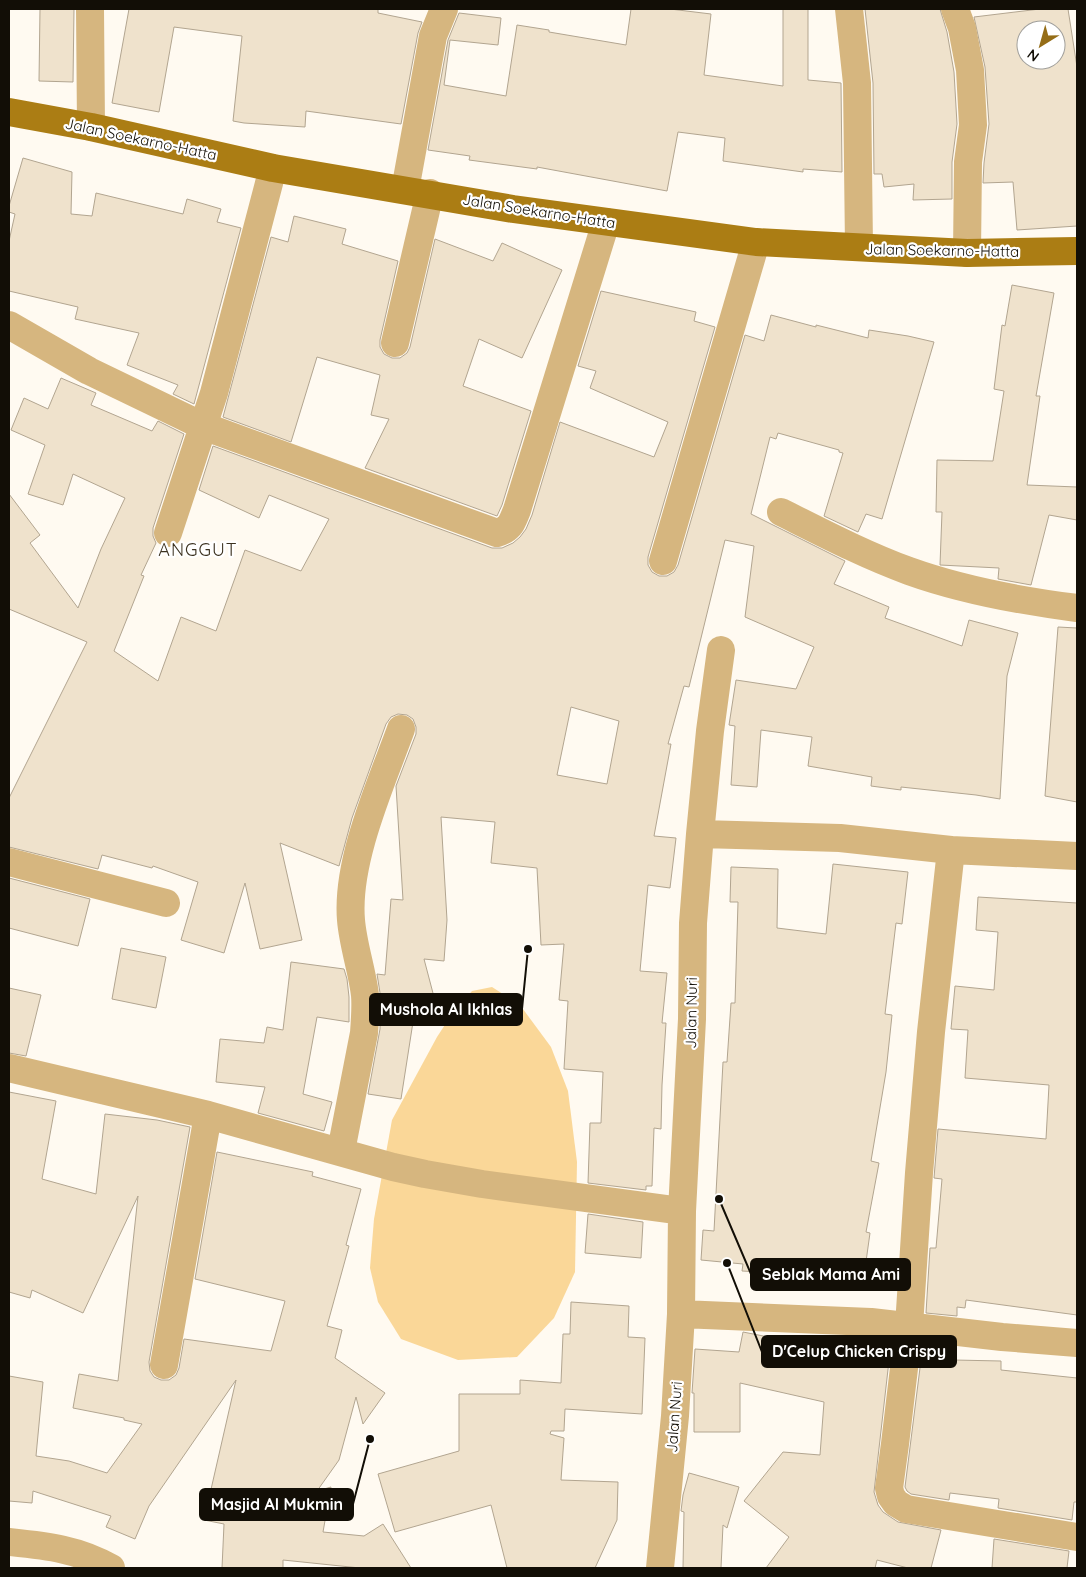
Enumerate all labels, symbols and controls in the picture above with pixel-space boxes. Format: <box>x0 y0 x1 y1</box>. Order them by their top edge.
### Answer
north arrow <box>1016 20 1066 70</box>
text: N <box>1024 45 1043 66</box>
street label: Jalan Soekarno-Hatta <box>63 114 219 164</box>
street label: Jalan Soekarno-Hatta <box>461 190 617 232</box>
street label: Jalan Soekarno-Hatta <box>865 239 1019 261</box>
district label: ANGGUT <box>158 538 238 561</box>
street label: Jalan Nuri <box>681 977 701 1049</box>
callout: Mushola Al Ikhlas <box>370 994 522 1025</box>
text: Mushola Al Ikhlas <box>380 999 512 1019</box>
callout: Seblak Mama Ami <box>751 1259 910 1290</box>
text: Seblak Mama Ami <box>762 1264 900 1284</box>
callout: D'Celup Chicken Crispy <box>762 1336 956 1367</box>
text: D'Celup Chicken Crispy <box>772 1341 946 1361</box>
street label: Jalan Nuri <box>662 1381 686 1453</box>
callout: Masjid Al Mukmin <box>200 1489 353 1520</box>
text: Masjid Al Mukmin <box>211 1494 343 1514</box>

